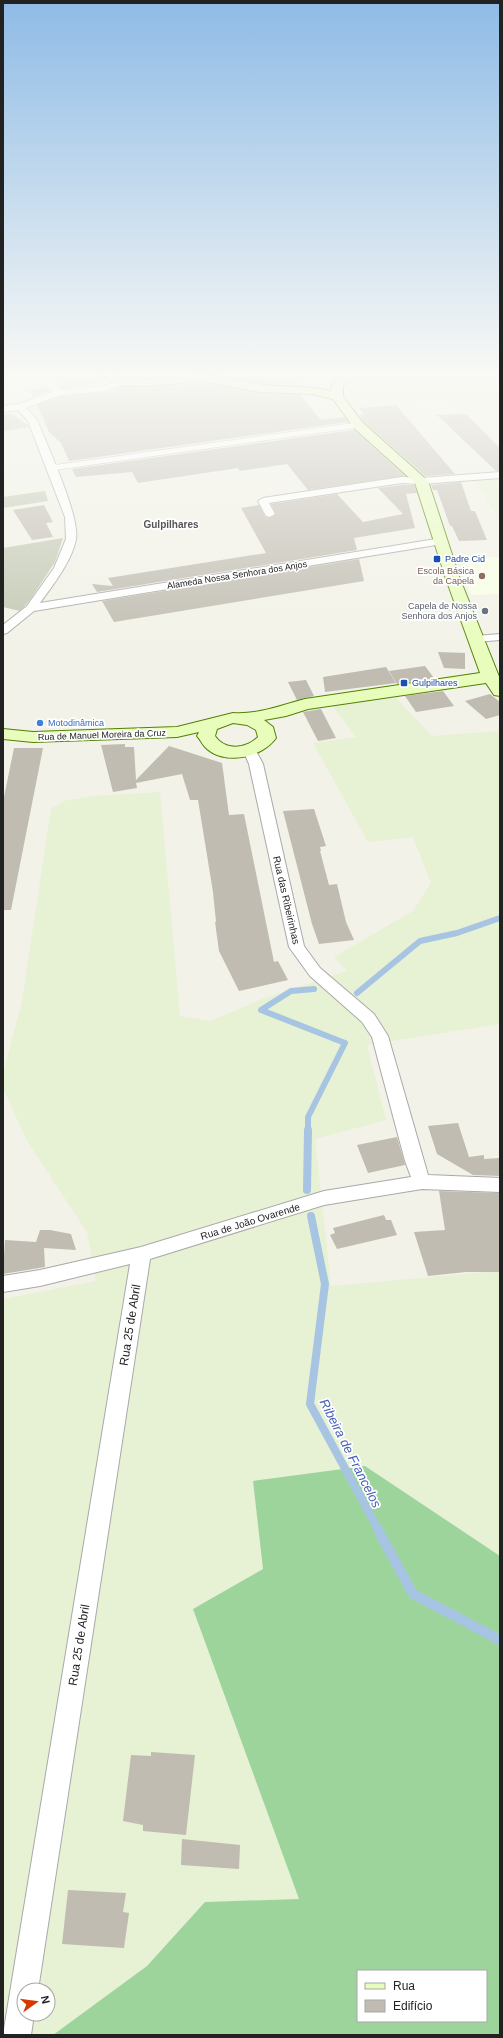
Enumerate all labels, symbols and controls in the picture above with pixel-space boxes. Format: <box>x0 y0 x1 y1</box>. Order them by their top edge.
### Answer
district label: Gulpilhares <box>143 519 199 530</box>
marker: Padre Cid <box>432 554 442 564</box>
place label: Padre Cid <box>445 554 485 564</box>
street label: Alameda Nossa Senhora dos Anjos <box>166 559 308 591</box>
place label: Escola Básica da Capela <box>417 566 474 586</box>
marker: Escola Básica da Capela <box>477 571 487 581</box>
place label: Capela de Nossa Senhora dos Anjos <box>401 601 477 621</box>
marker: Capela de Nossa Senhora dos Anjos <box>480 606 490 616</box>
marker: Gulpilhares <box>399 678 409 688</box>
place label: Gulpilhares <box>412 678 458 688</box>
marker: Motodinâmica <box>35 718 45 728</box>
place label: Motodinâmica <box>48 718 104 728</box>
street label: Rua de Manuel Moreira da Cruz <box>38 728 167 742</box>
street label: Rua das Ribeirinhas <box>271 855 302 945</box>
street label: Rua de João Ovarende <box>199 1201 302 1242</box>
street label: Rua 25 de Abril <box>117 1283 143 1367</box>
water label: Ribeira de Francelos <box>317 1396 385 1511</box>
street label: Rua 25 de Abril <box>66 1603 92 1687</box>
legend <box>357 1970 487 2022</box>
text: Rua <box>393 1979 415 1993</box>
north arrow <box>16 1982 56 2022</box>
text: N <box>39 1994 52 2005</box>
text: Edifício <box>393 1999 433 2013</box>

